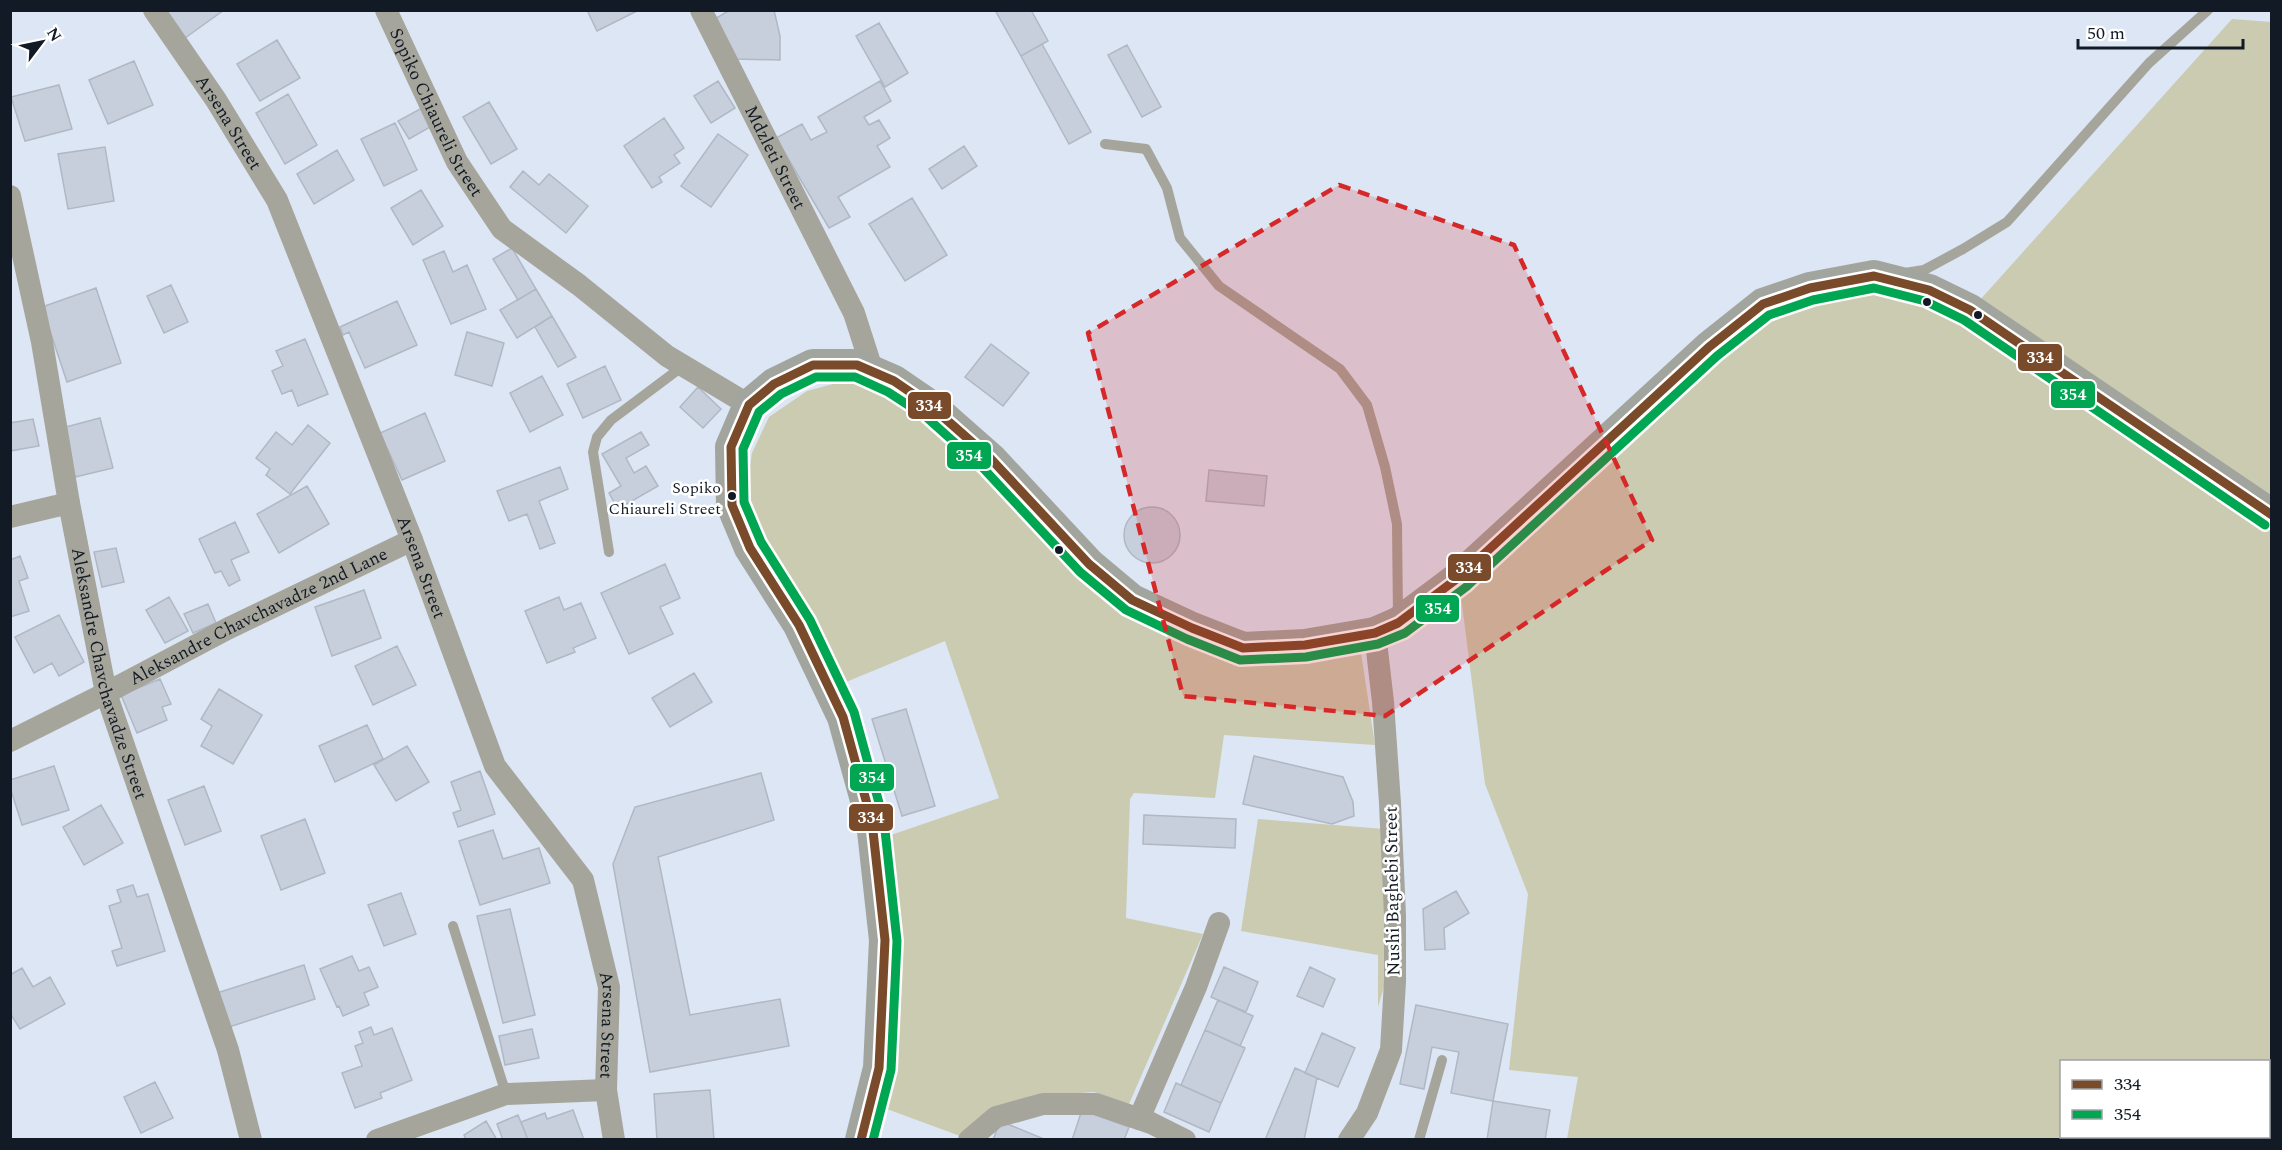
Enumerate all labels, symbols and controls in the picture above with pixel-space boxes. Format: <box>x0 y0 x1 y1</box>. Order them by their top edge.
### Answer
north arrow <box>12 12 72 72</box>
scale bar <box>2078 12 2243 50</box>
text: 50 m <box>2087 20 2125 47</box>
text: N <box>40 23 68 46</box>
street label: Sopiko Chiaureli Street <box>382 23 490 202</box>
street label: Arsena Street <box>188 69 269 175</box>
street label: Mdzleti Street <box>737 101 813 214</box>
unlabelled marker <box>1921 296 1933 308</box>
unlabelled marker <box>1972 309 1984 321</box>
line badge: 334 <box>2017 343 2063 372</box>
text: 334 <box>2027 346 2053 370</box>
line badge: 354 <box>2050 380 2096 409</box>
text: 354 <box>2060 383 2086 407</box>
line badge: 334 <box>907 391 952 420</box>
text: 334 <box>916 394 942 418</box>
line badge: 354 <box>946 441 992 470</box>
text: 354 <box>956 444 982 468</box>
place label: Sopiko Chiaureli Street <box>609 476 721 521</box>
marker: Sopiko Chiaureli Street <box>726 490 738 502</box>
street label: Arsena Street <box>390 512 453 623</box>
street label: Aleksandre Chavchavadze 2nd Lane <box>124 541 392 692</box>
unlabelled marker <box>1053 544 1065 556</box>
street label: Aleksandre Chavchavadze Street <box>64 545 154 803</box>
line badge: 334 <box>1447 553 1492 582</box>
text: 334 <box>1456 556 1482 580</box>
line badge: 354 <box>1415 594 1460 623</box>
text: 354 <box>1425 597 1451 621</box>
line badge: 354 <box>849 763 895 792</box>
text: 354 <box>859 766 885 790</box>
line badge: 334 <box>848 803 894 832</box>
text: 334 <box>858 806 884 830</box>
street label: Nushi Baghebi Street <box>1378 806 1407 976</box>
street label: Arsena Street <box>592 968 622 1079</box>
legend <box>2060 1060 2270 1138</box>
text: 334 <box>2114 1071 2141 1098</box>
text: 354 <box>2114 1101 2141 1128</box>

